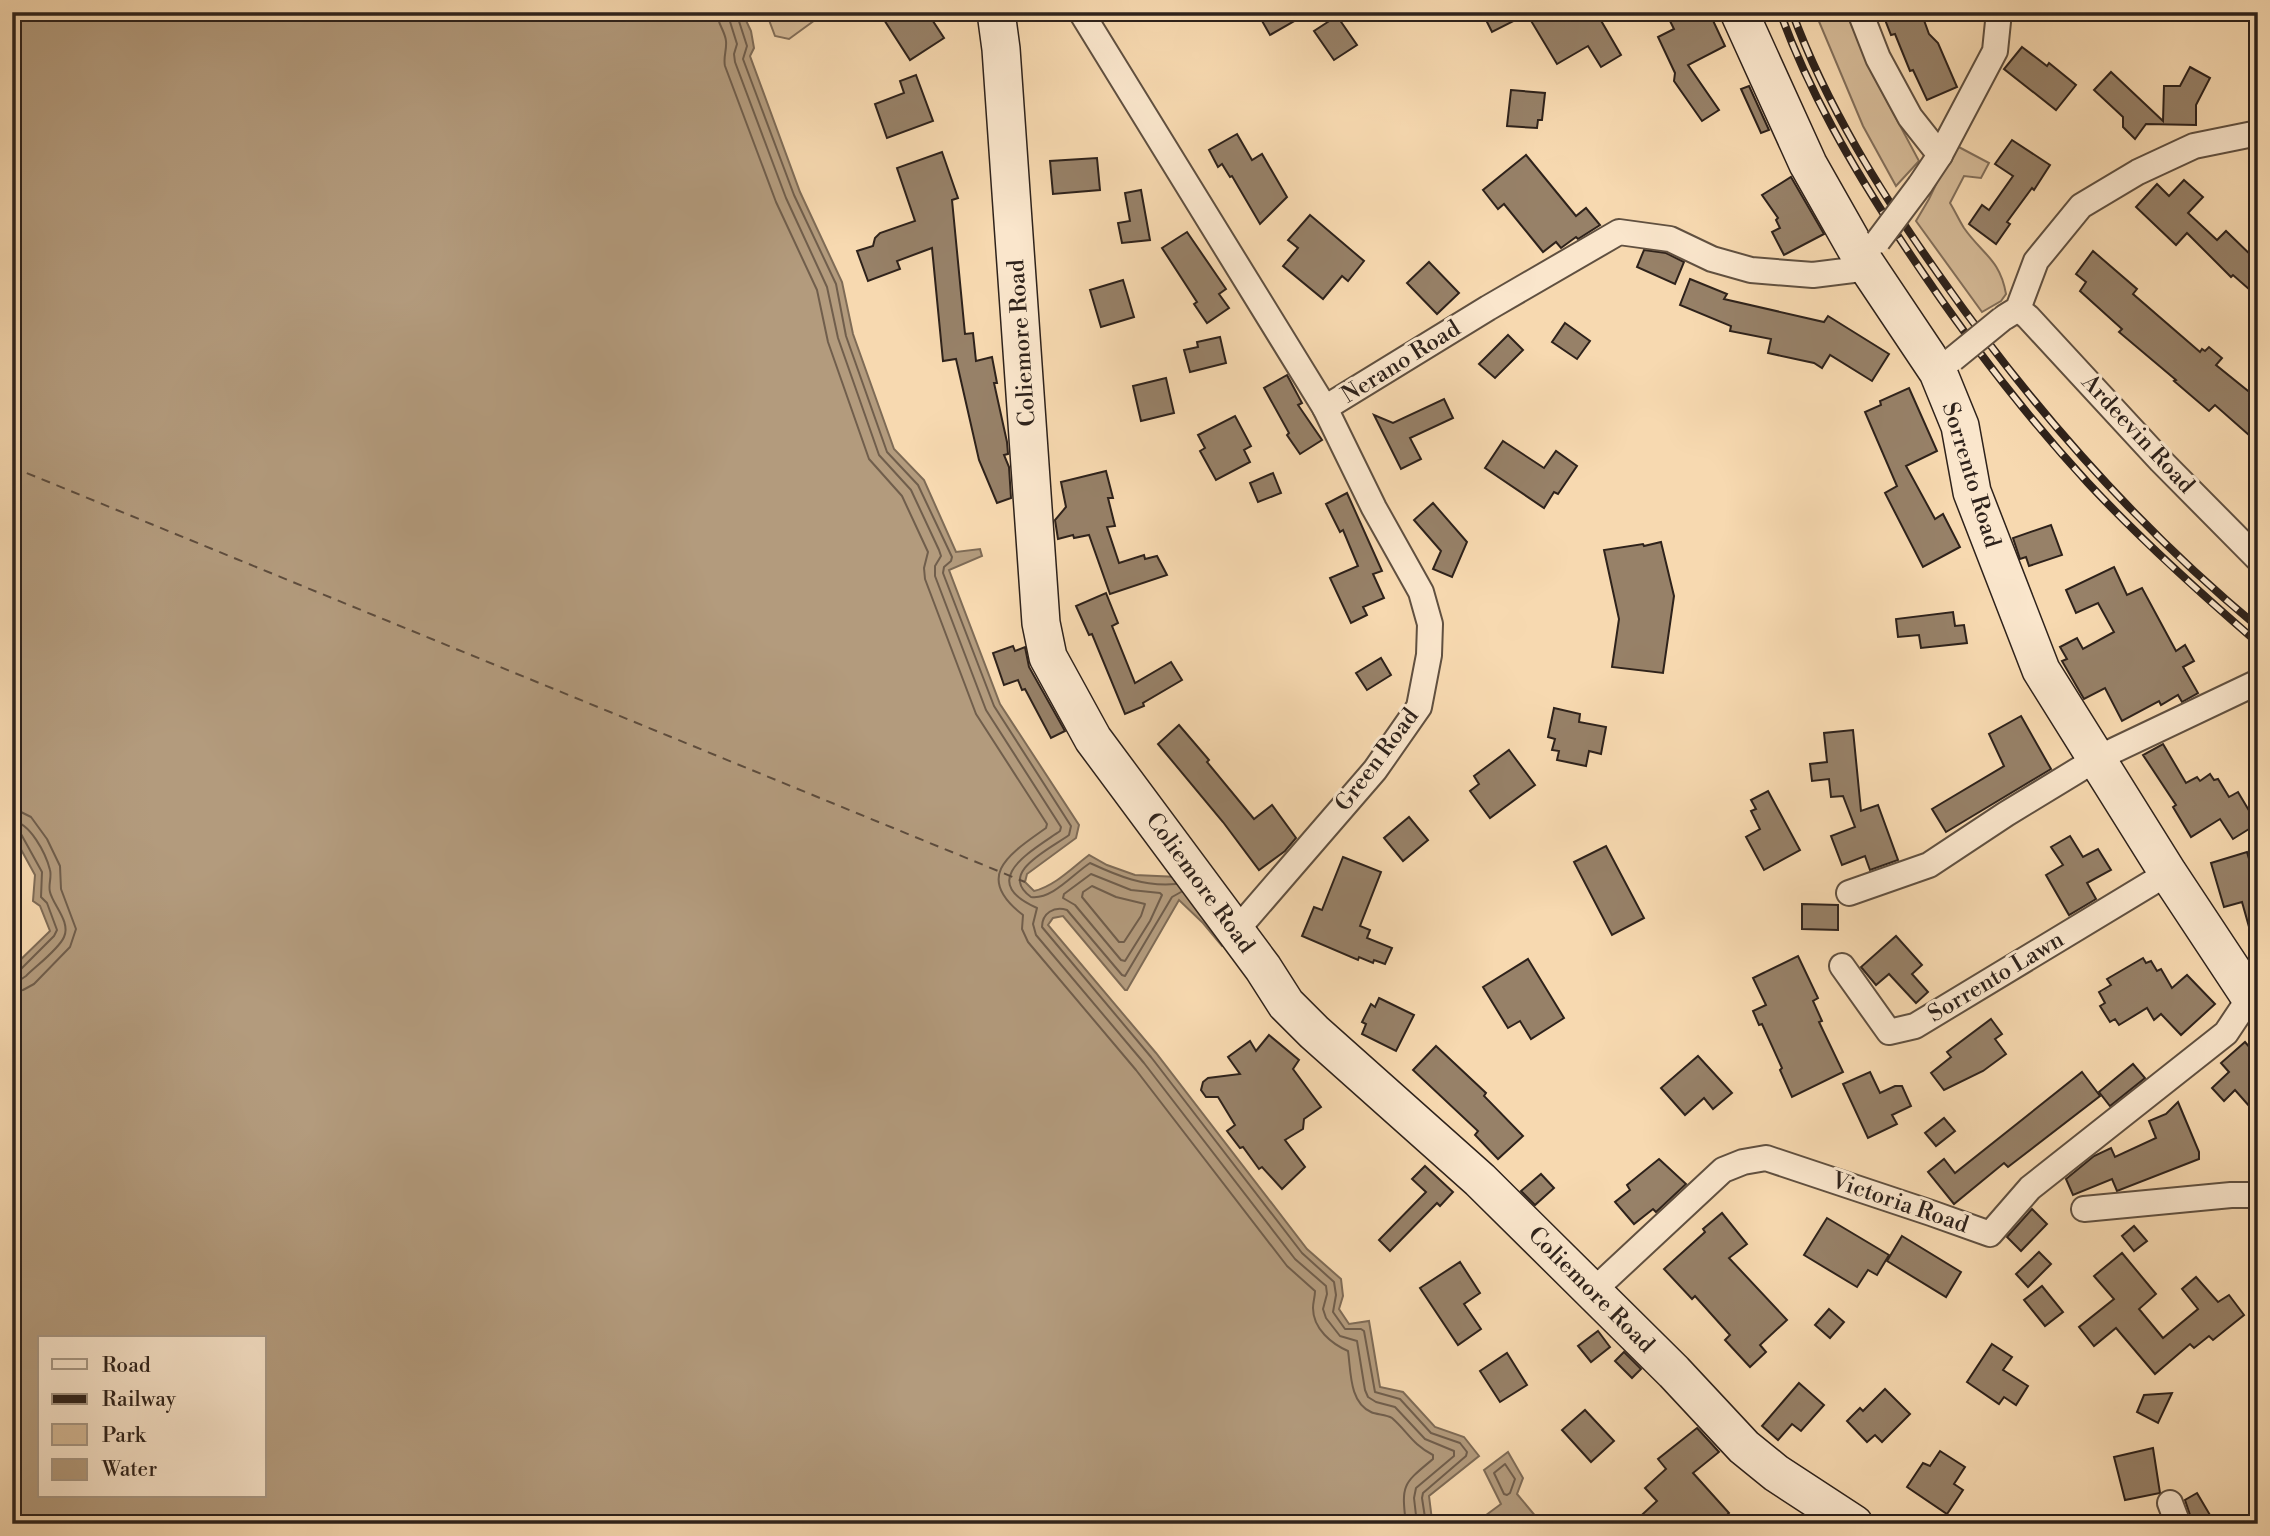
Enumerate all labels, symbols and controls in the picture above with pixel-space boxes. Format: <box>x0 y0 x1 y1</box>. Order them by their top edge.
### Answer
street label: Coliemore Road <box>1002 259 1042 427</box>
street label: Nerano Road <box>1336 314 1466 410</box>
street label: Ardeevin Road <box>2075 368 2200 499</box>
street label: Sorrento Road <box>1936 399 2006 551</box>
street label: Green Road <box>1329 703 1425 817</box>
street label: Coliemore Road <box>1140 807 1260 959</box>
street label: Sorrento Lawn <box>1923 925 2069 1029</box>
street label: Victoria Road <box>1827 1166 1972 1239</box>
street label: Coliemore Road <box>1522 1221 1660 1359</box>
legend <box>38 1336 266 1498</box>
text: Road <box>102 1353 151 1379</box>
text: Railway <box>102 1387 177 1413</box>
text: Park <box>102 1423 147 1449</box>
text: Water <box>101 1457 157 1483</box>

